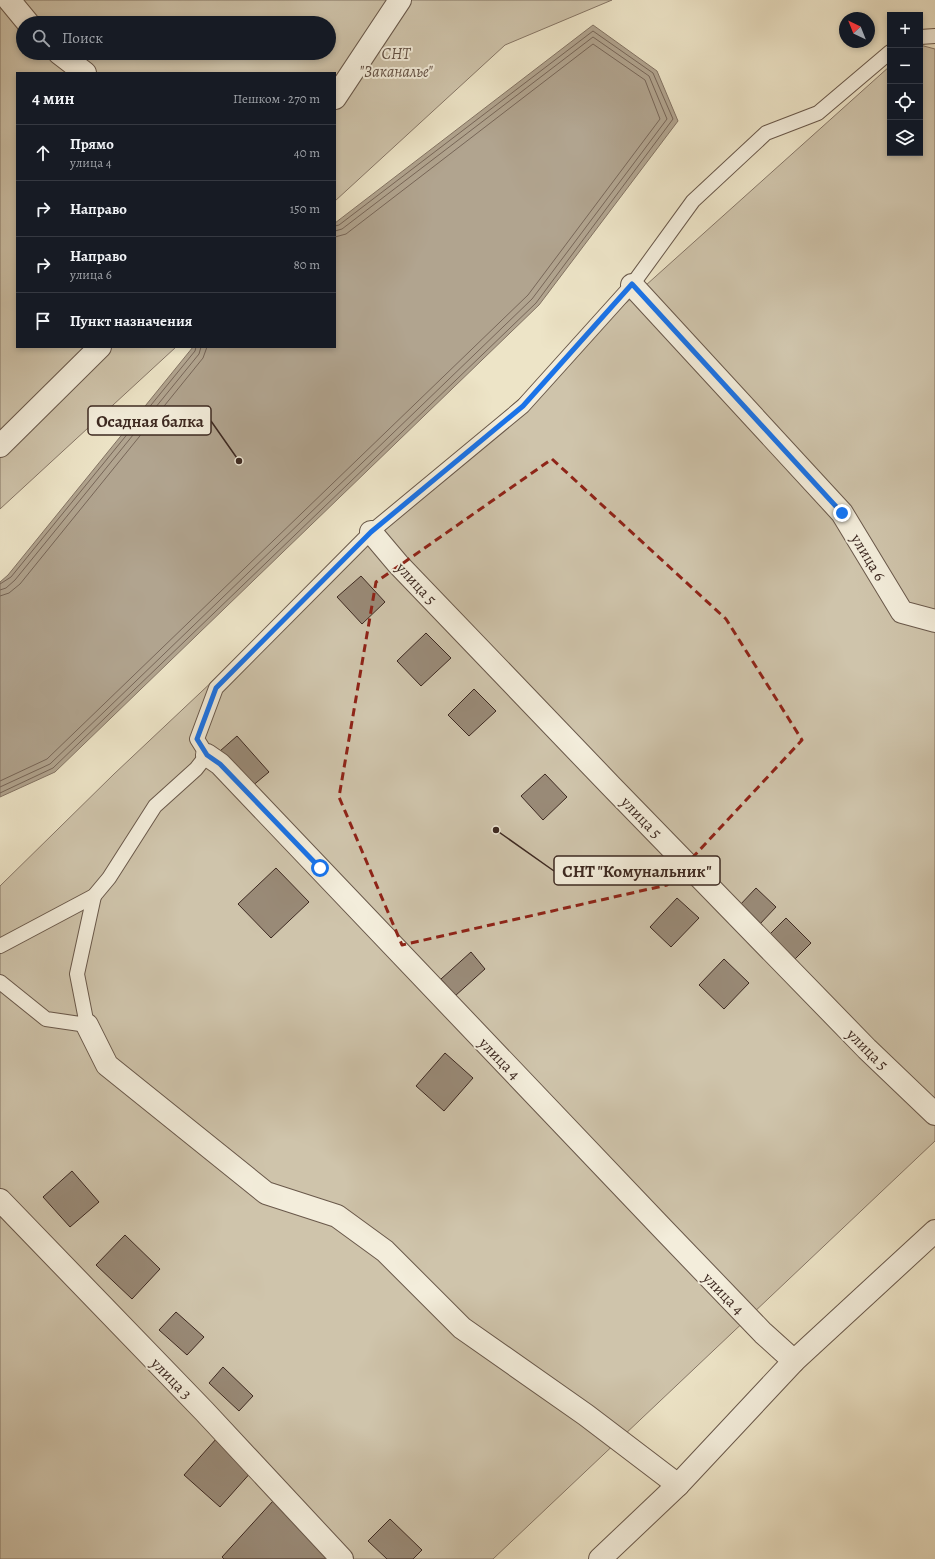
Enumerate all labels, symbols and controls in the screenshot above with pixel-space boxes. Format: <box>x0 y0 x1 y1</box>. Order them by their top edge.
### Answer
north arrow <box>839 12 875 48</box>
map controls <box>887 12 923 156</box>
button: + <box>887 12 923 48</box>
search box <box>16 16 336 60</box>
icon: search <box>30 27 52 49</box>
text: Поиск <box>62 28 103 48</box>
park label: СНТ "Заканалье" <box>359 43 433 83</box>
button: − <box>887 48 923 84</box>
button: locate <box>887 84 923 120</box>
text: 4 мин <box>32 87 75 110</box>
text: Пешком · 270 m <box>233 90 320 107</box>
button: layers <box>887 120 923 156</box>
text: Прямо <box>70 134 114 154</box>
icon: ahead <box>32 142 54 164</box>
text: 40 m <box>294 144 320 161</box>
text: улица 4 <box>70 154 112 171</box>
icon: right <box>32 198 54 220</box>
text: Направо <box>70 199 127 219</box>
text: 150 m <box>290 200 320 217</box>
text: Направо <box>70 246 127 266</box>
icon: right <box>32 254 54 276</box>
text: 80 m <box>293 256 320 273</box>
text: улица 6 <box>70 266 112 283</box>
icon: arrive <box>32 310 54 332</box>
text: Пункт назначения <box>70 311 192 331</box>
callout: Осадная балка <box>88 406 211 435</box>
text: Осадная балка <box>96 410 205 433</box>
route end <box>833 504 851 522</box>
street label: улица 6 <box>845 529 891 585</box>
street label: улица 5 <box>390 557 442 610</box>
street label: улица 5 <box>615 791 667 844</box>
callout: СНТ "Комунальник" <box>554 856 720 885</box>
route start <box>311 859 329 877</box>
text: СНТ "Комунальник" <box>562 860 712 883</box>
street label: улица 5 <box>841 1023 893 1076</box>
street label: улица 4 <box>473 1032 525 1085</box>
street label: улица 4 <box>697 1267 749 1320</box>
street label: улица 3 <box>145 1352 197 1405</box>

